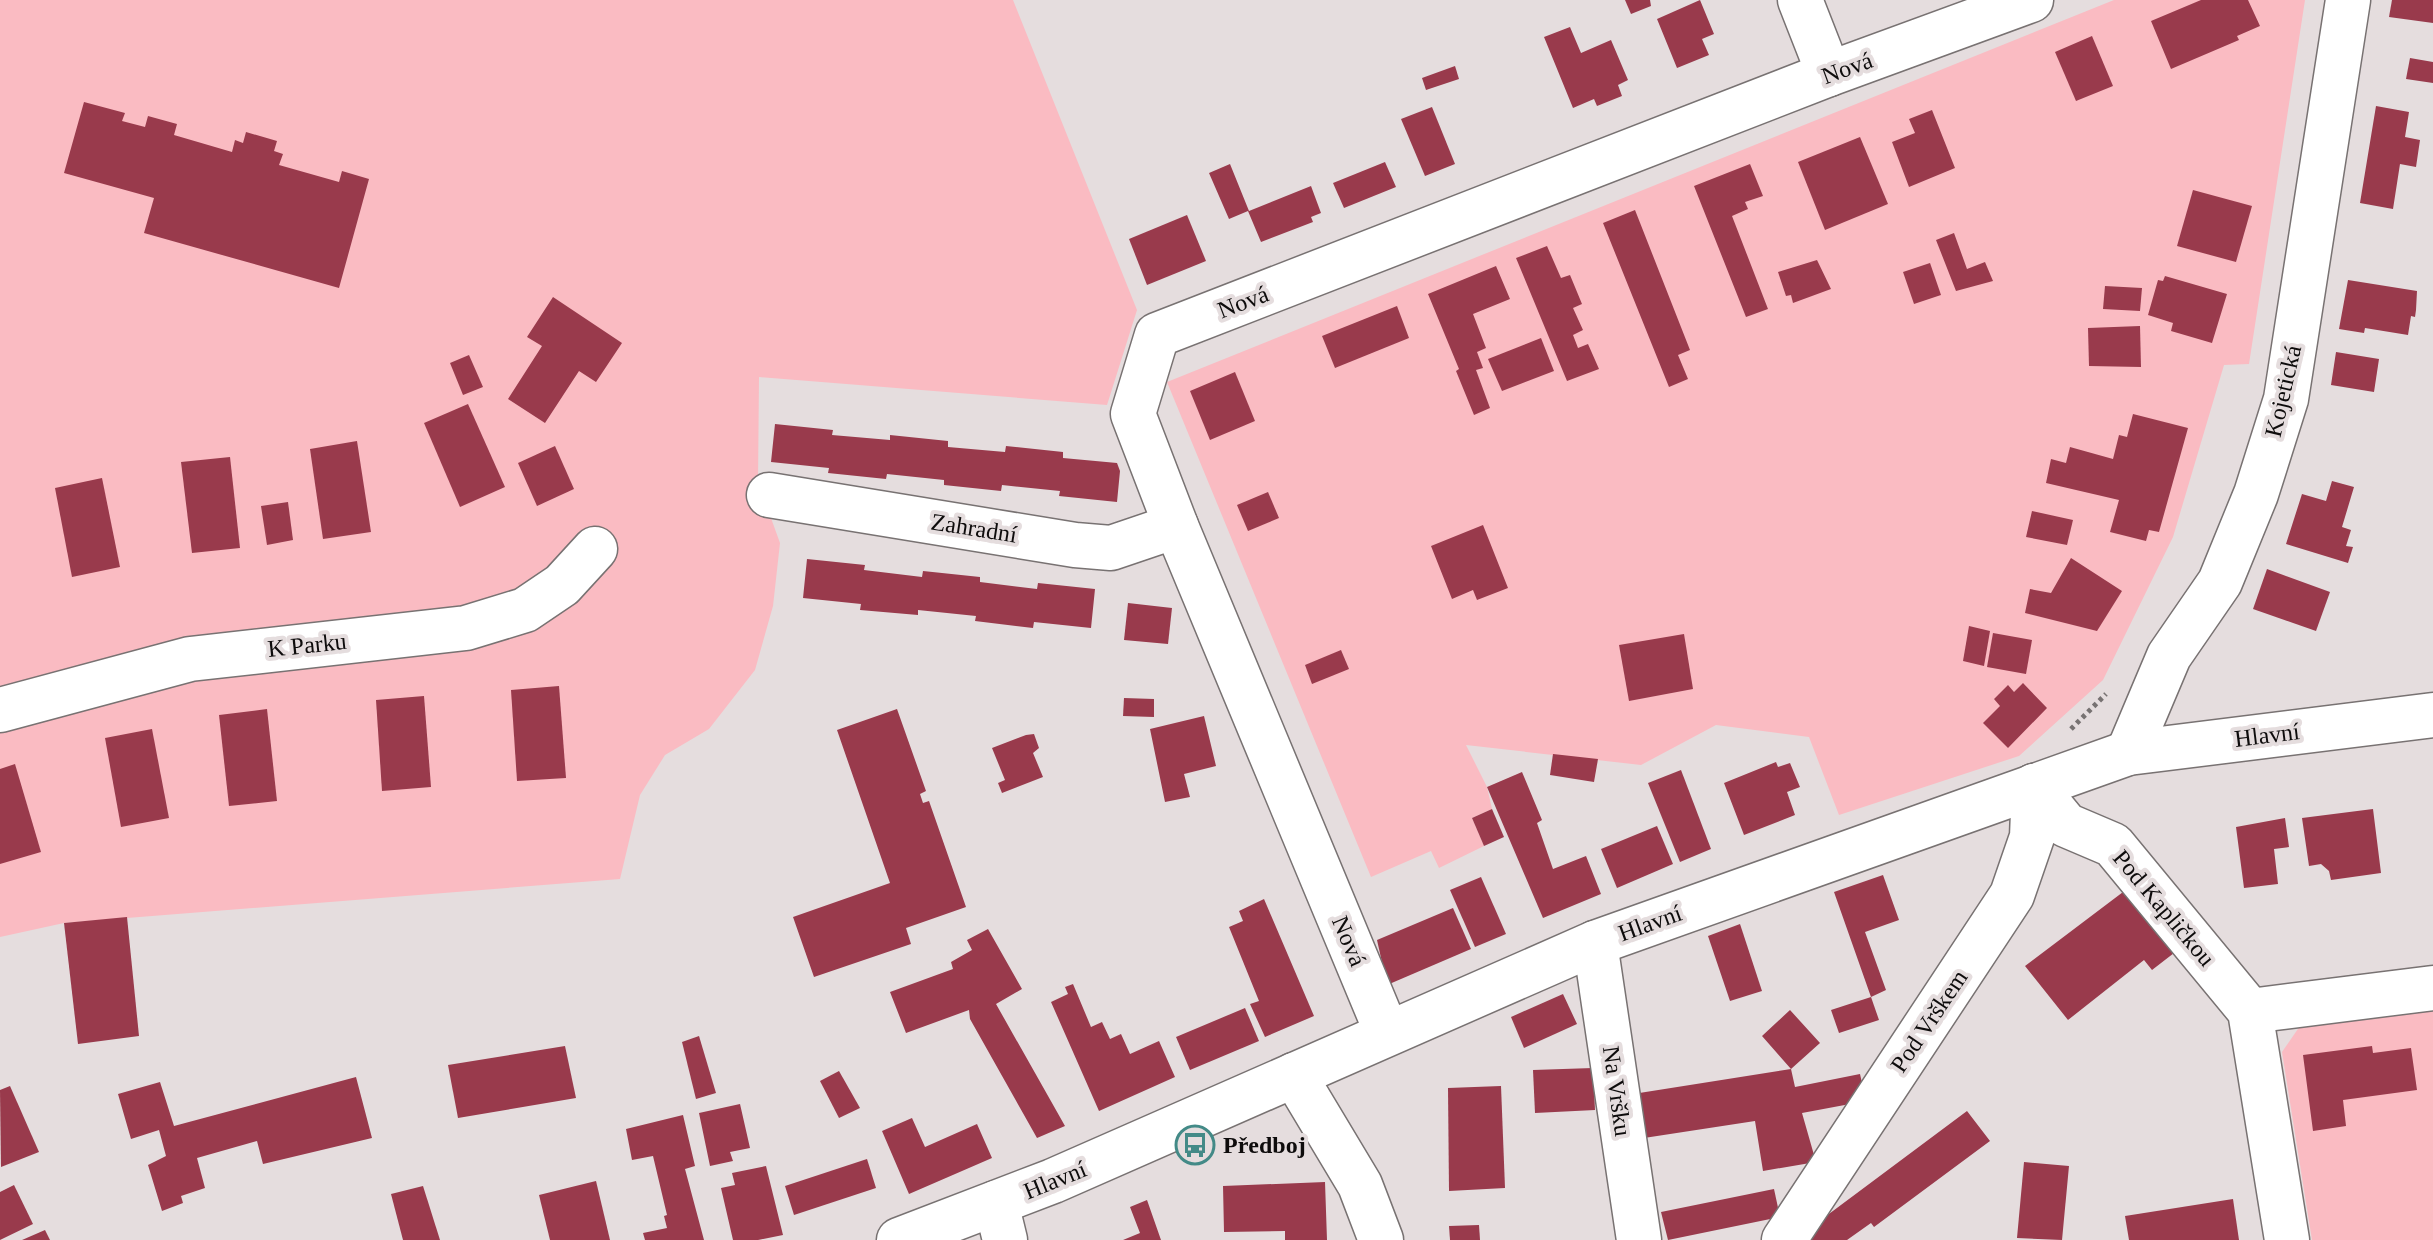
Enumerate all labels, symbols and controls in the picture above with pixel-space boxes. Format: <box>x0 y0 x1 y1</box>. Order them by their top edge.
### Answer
street label: Nová <box>1818 47 1876 89</box>
street label: Nová <box>1214 280 1272 323</box>
street label: Kojetická <box>2260 342 2306 439</box>
street label: Zahradní <box>929 508 1019 548</box>
street label: K Parku <box>266 628 348 662</box>
street label: Hlavní <box>2233 718 2301 752</box>
street label: Pod Kapličkou <box>2108 845 2220 971</box>
street label: Hlavní <box>1615 900 1685 946</box>
street label: Nová <box>1327 912 1371 970</box>
street label: Pod Vrškem <box>1885 965 1973 1077</box>
street label: Na Vršku <box>1598 1044 1636 1138</box>
bus stop icon: Předboj <box>1174 1124 1216 1166</box>
place label: Předboj <box>1223 1132 1306 1158</box>
street label: Hlavní <box>1020 1156 1090 1204</box>

